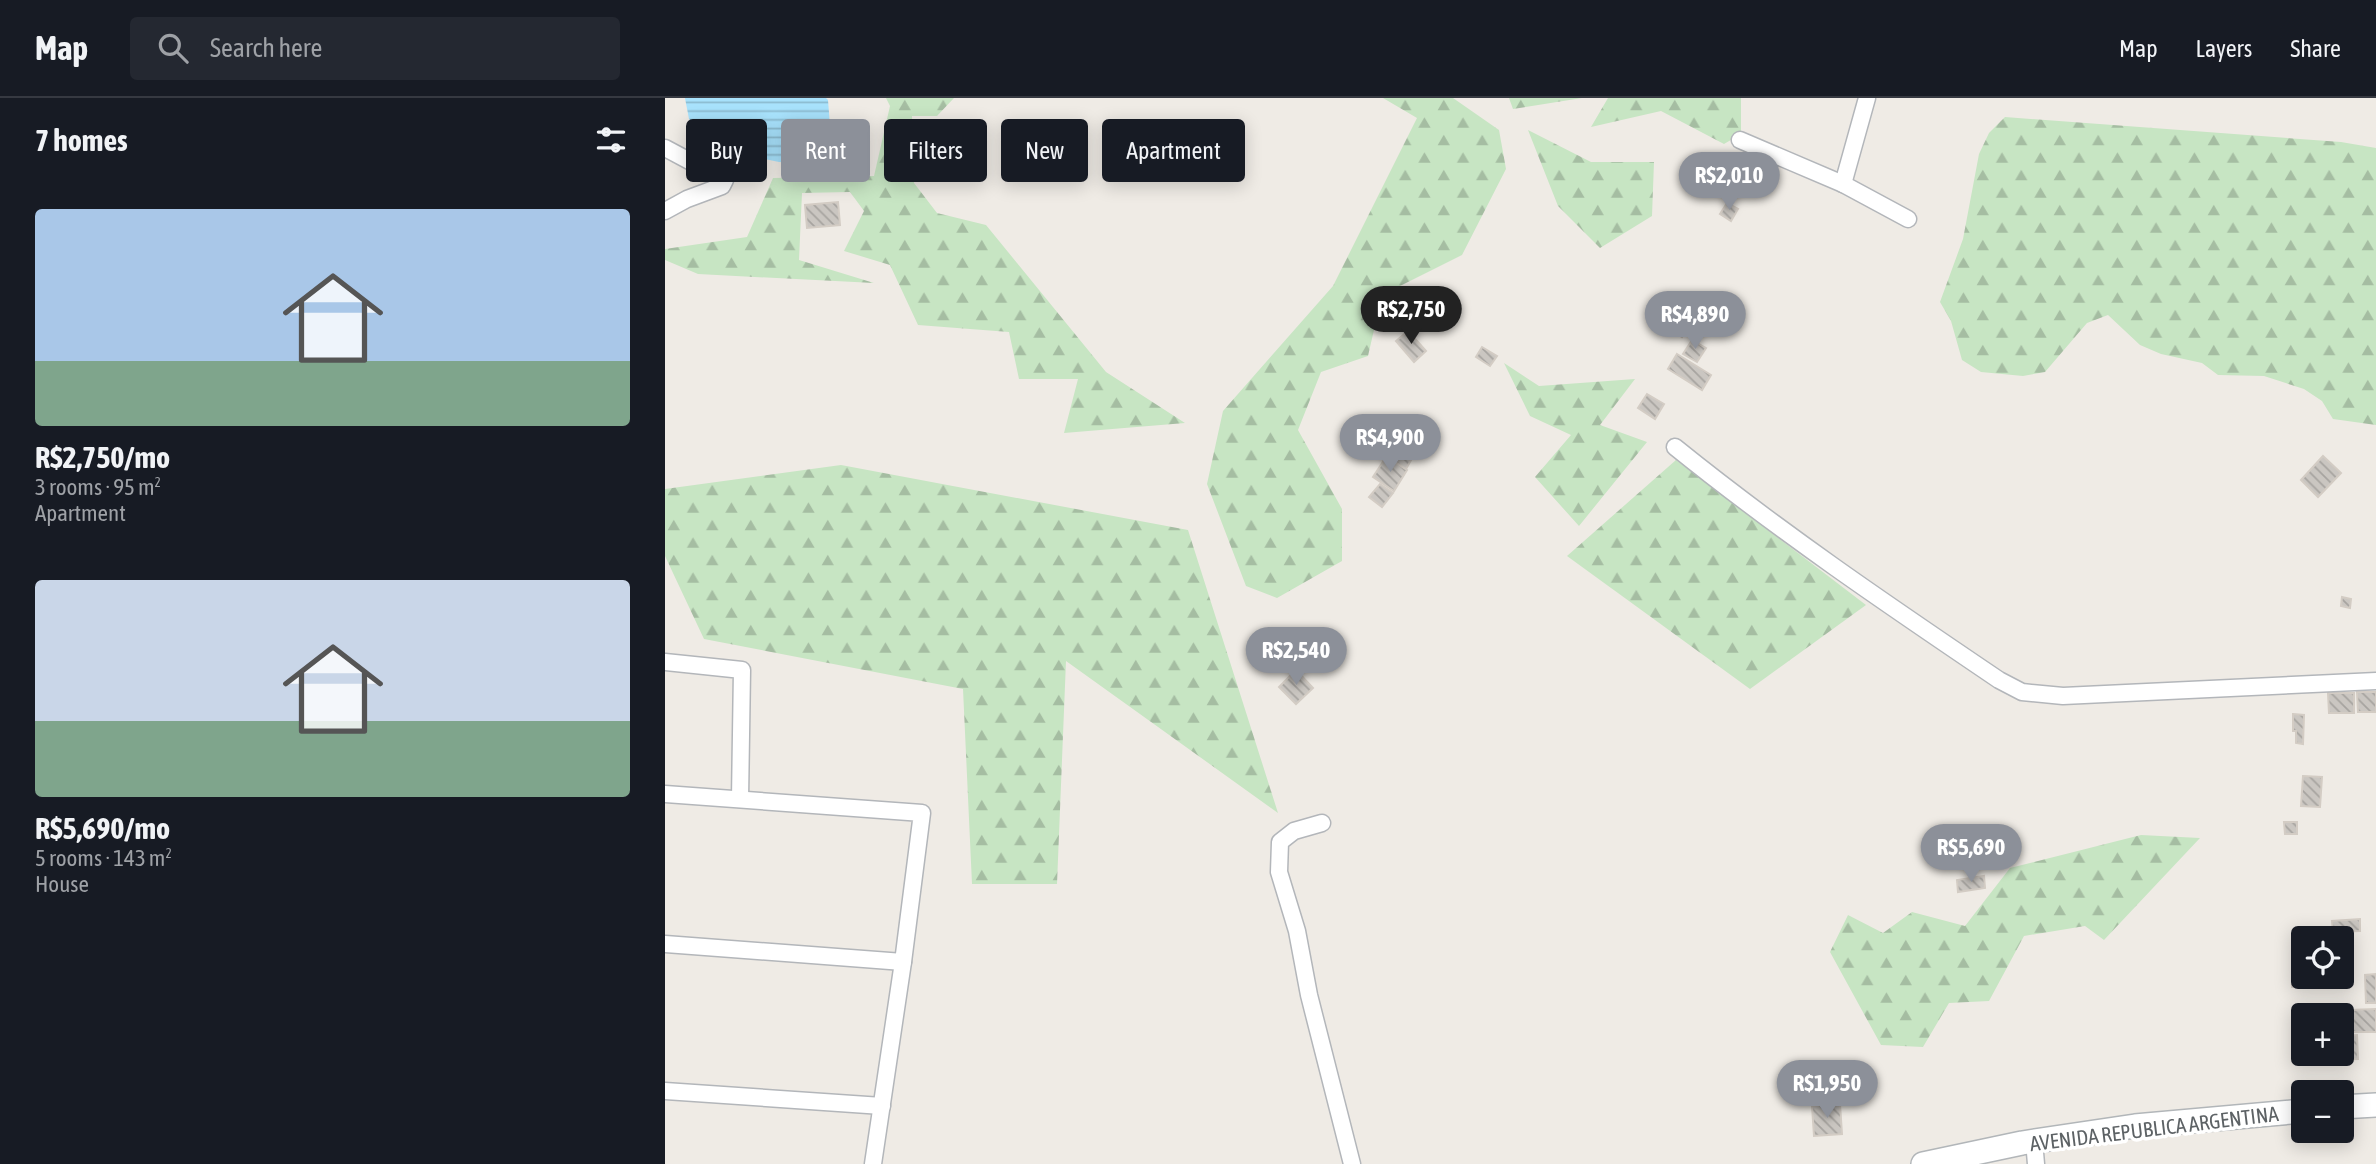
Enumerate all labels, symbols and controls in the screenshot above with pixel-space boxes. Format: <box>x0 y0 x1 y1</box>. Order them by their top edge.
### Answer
search box <box>130 17 620 80</box>
text: Map <box>35 29 88 67</box>
icon: search <box>154 29 192 67</box>
text: Search here <box>210 33 322 63</box>
text: Map <box>2119 35 2158 62</box>
text: Layers <box>2196 35 2252 62</box>
text: Share <box>2290 35 2341 62</box>
chip: Buy <box>686 119 767 182</box>
chip: Rent <box>781 119 870 182</box>
chip: Filters <box>884 119 987 182</box>
chip: New <box>1001 119 1088 182</box>
chip: Apartment <box>1102 119 1245 182</box>
icon: filters <box>592 121 630 159</box>
text: 7 homes <box>35 123 128 157</box>
pin: R$2,010 <box>1664 152 1794 212</box>
text: R$2,010 <box>1695 162 1763 188</box>
icon: home <box>270 255 396 381</box>
pin: R$2,750 <box>1346 286 1476 346</box>
pin: R$4,890 <box>1630 292 1760 351</box>
text: R$2,750 <box>1377 296 1445 322</box>
text: R$4,890 <box>1661 301 1729 327</box>
pin: R$4,900 <box>1325 414 1455 474</box>
text: R$4,900 <box>1356 424 1424 450</box>
text: R$2,750/mo <box>35 440 170 474</box>
text: 3 rooms · 95 m² <box>35 474 161 500</box>
text: Apartment <box>35 500 126 526</box>
icon: home <box>270 626 396 752</box>
pin: R$2,540 <box>1231 628 1361 687</box>
text: R$2,540 <box>1262 637 1330 663</box>
text: R$5,690/mo <box>35 811 170 845</box>
pin: R$5,690 <box>1906 824 2036 884</box>
text: R$5,690 <box>1937 834 2005 860</box>
text: 5 rooms · 143 m² <box>35 845 172 871</box>
text: House <box>35 871 89 897</box>
map controls <box>2291 926 2354 1143</box>
button: locate <box>2291 926 2354 989</box>
button: + <box>2291 1003 2354 1066</box>
pin: R$1,950 <box>1762 1060 1892 1120</box>
text: R$1,950 <box>1793 1070 1861 1096</box>
button: − <box>2291 1080 2354 1143</box>
street label: AVENIDA REPUBLICA ARGENTINA <box>2028 1101 2280 1155</box>

